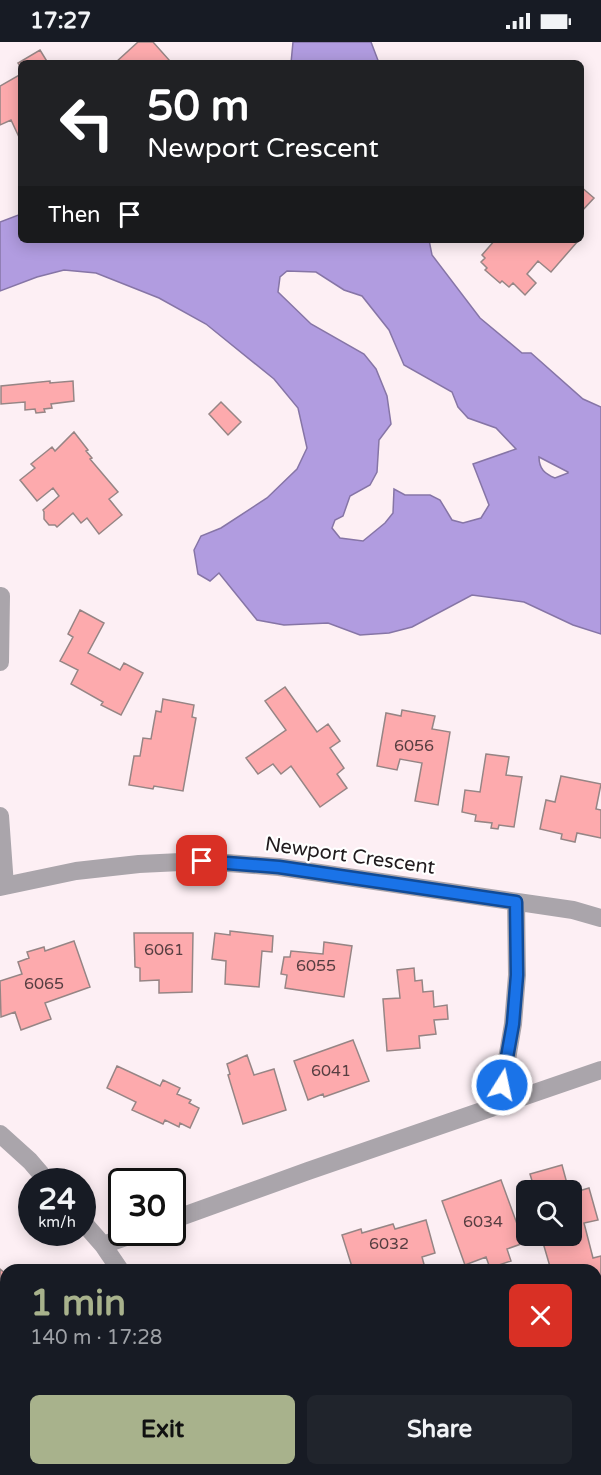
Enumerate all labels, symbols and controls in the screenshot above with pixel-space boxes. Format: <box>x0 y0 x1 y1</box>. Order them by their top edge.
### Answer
text: 17:27 <box>30 8 91 34</box>
text: 50 m <box>147 81 249 132</box>
icon: left <box>48 84 126 162</box>
text: Newport Crescent <box>147 132 379 165</box>
icon: arrive <box>113 198 146 231</box>
text: Then <box>48 202 101 228</box>
house number: 6056 <box>394 736 434 756</box>
street label: Newport Crescent <box>263 832 437 880</box>
pin <box>176 835 227 886</box>
icon: arrive <box>185 844 218 877</box>
house number: 6061 <box>144 940 184 960</box>
house number: 6055 <box>296 956 336 976</box>
house number: 6065 <box>24 974 64 994</box>
position arrow <box>470 1053 534 1117</box>
house number: 6041 <box>311 1061 351 1081</box>
speed limit sign: 30 <box>108 1168 186 1246</box>
map controls <box>516 1180 582 1246</box>
button: search <box>516 1180 582 1246</box>
text: 24 <box>38 1181 76 1218</box>
house number: 6034 <box>463 1212 503 1232</box>
text: km/h <box>38 1213 76 1231</box>
house number: 6032 <box>369 1234 409 1254</box>
text: 1 min <box>30 1282 126 1325</box>
button: close <box>509 1284 572 1347</box>
text: 140 m · 17:28 <box>30 1326 162 1350</box>
button: Exit <box>30 1395 295 1464</box>
button: Share <box>307 1395 572 1464</box>

